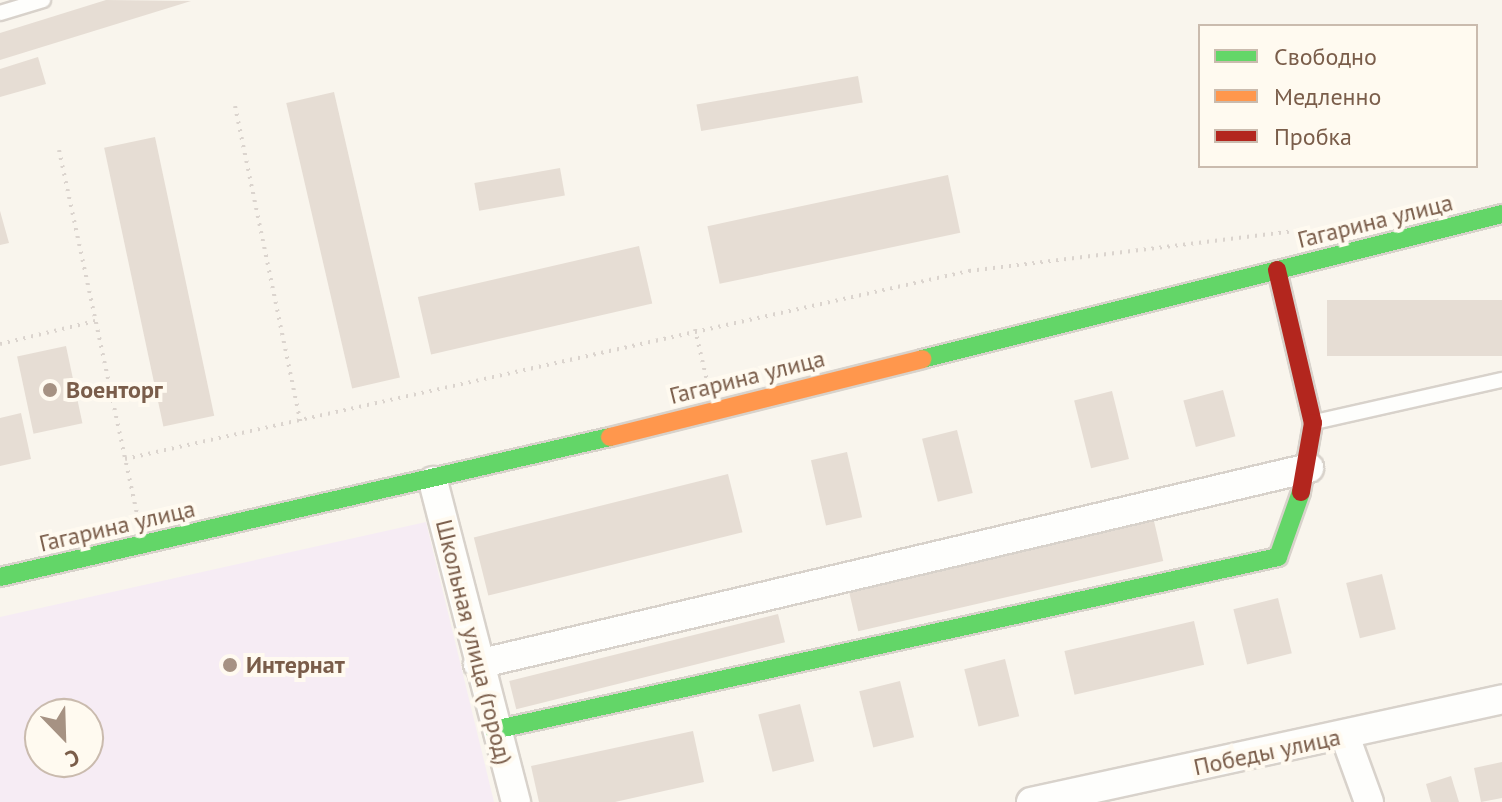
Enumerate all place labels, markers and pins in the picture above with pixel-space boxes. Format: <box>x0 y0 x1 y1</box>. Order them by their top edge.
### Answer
place label: Военторг <box>66 376 163 404</box>
marker: Военторг <box>41 381 59 399</box>
place label: Интернат <box>246 651 345 679</box>
marker: Интернат <box>221 656 239 674</box>

